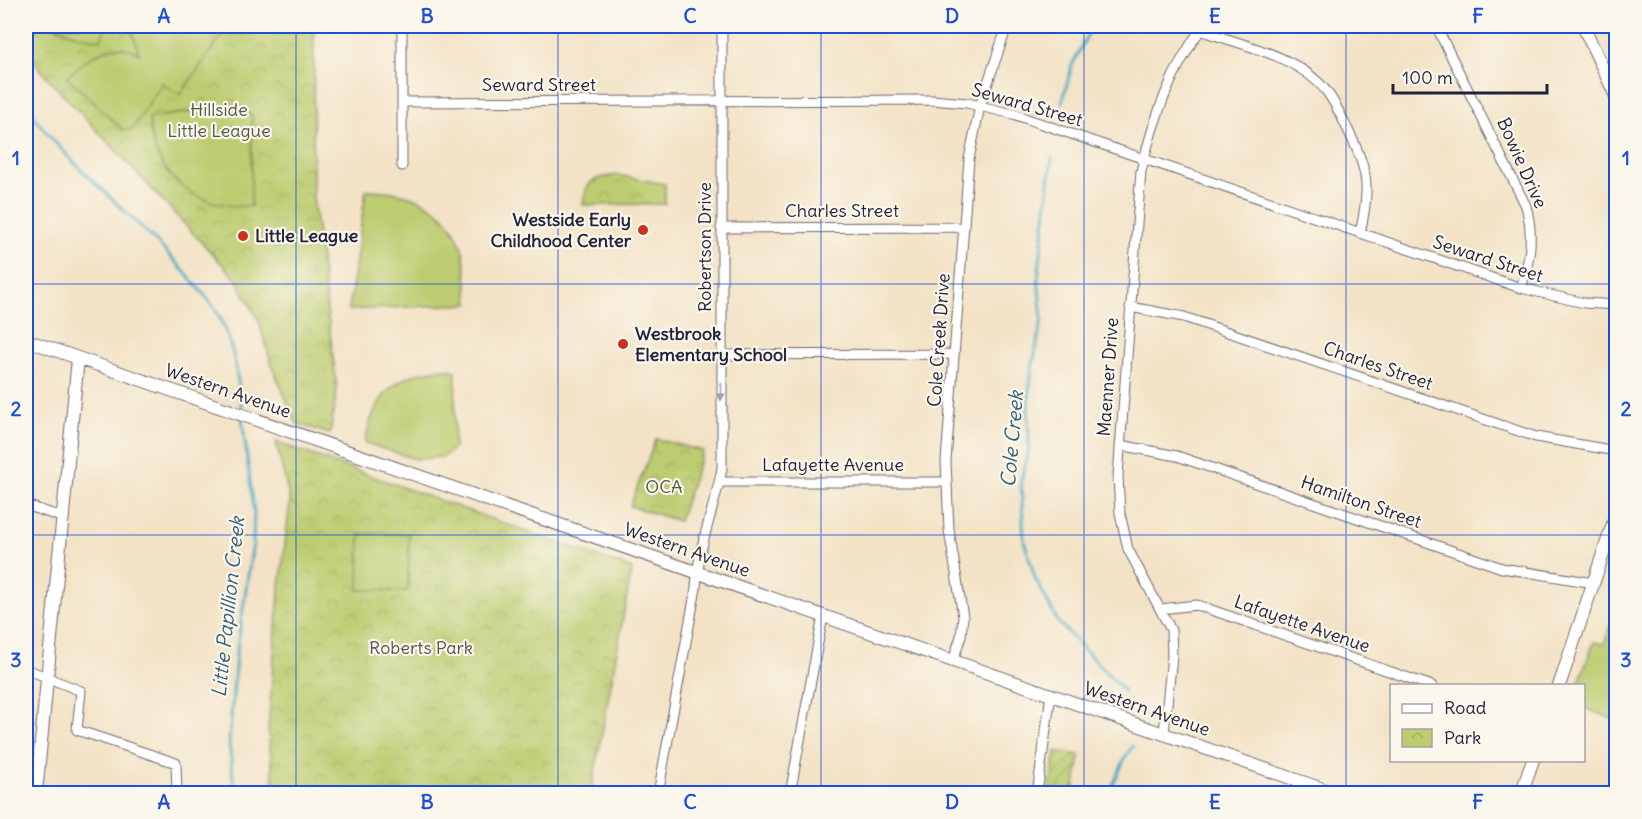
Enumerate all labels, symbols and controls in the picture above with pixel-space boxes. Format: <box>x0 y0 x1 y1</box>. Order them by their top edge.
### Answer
text: A <box>158 3 171 28</box>
text: B <box>420 3 434 28</box>
text: C <box>683 3 697 28</box>
text: D <box>945 3 959 28</box>
text: E <box>1209 3 1221 28</box>
text: F <box>1472 3 1484 28</box>
scale bar <box>1393 57 1548 95</box>
text: 100 m <box>1402 66 1453 89</box>
street label: Seward Street <box>482 73 596 96</box>
street label: Seward Street <box>969 78 1085 131</box>
park label: Hillside Little League <box>167 98 271 142</box>
street label: Bowie Drive <box>1492 114 1553 212</box>
text: 1 <box>12 145 20 170</box>
text: 1 <box>1622 145 1630 170</box>
street label: Robertson Drive <box>693 182 716 312</box>
street label: Charles Street <box>785 199 899 222</box>
place label: Westside Early Childhood Center <box>490 208 632 252</box>
marker: Westside Early Childhood Center <box>636 223 650 237</box>
place label: Little League <box>255 224 359 247</box>
marker: Little League <box>236 229 250 243</box>
street label: Seward Street <box>1430 230 1546 287</box>
street label: Cole Creek Drive <box>922 272 955 407</box>
street label: Maenner Drive <box>1092 317 1123 437</box>
place label: Westbrook Elementary School <box>635 322 787 366</box>
street label: Charles Street <box>1320 336 1436 395</box>
marker: Westbrook Elementary School <box>616 337 630 351</box>
street label: Western Avenue <box>162 358 294 423</box>
one-way arrow <box>716 382 726 401</box>
water label: Cole Creek <box>995 388 1028 488</box>
text: 2 <box>11 396 22 421</box>
text: 2 <box>1621 396 1632 421</box>
street label: Lafayette Avenue <box>762 453 904 476</box>
street label: Hamilton Street <box>1298 470 1424 533</box>
park label: OCA <box>645 475 683 498</box>
water label: Little Papillion Creek <box>206 514 250 698</box>
street label: Western Avenue <box>621 517 753 582</box>
street label: Lafayette Avenue <box>1231 590 1373 658</box>
park label: Roberts Park <box>369 636 473 659</box>
text: 3 <box>10 647 22 672</box>
text: 3 <box>1620 647 1632 672</box>
street label: Western Avenue <box>1081 676 1213 741</box>
legend <box>1390 684 1585 762</box>
text: Road <box>1444 696 1487 719</box>
text: Park <box>1444 726 1481 749</box>
text: A <box>158 789 171 814</box>
text: B <box>420 789 434 814</box>
text: C <box>683 789 697 814</box>
text: D <box>945 789 959 814</box>
text: E <box>1209 789 1221 814</box>
text: F <box>1472 789 1484 814</box>

